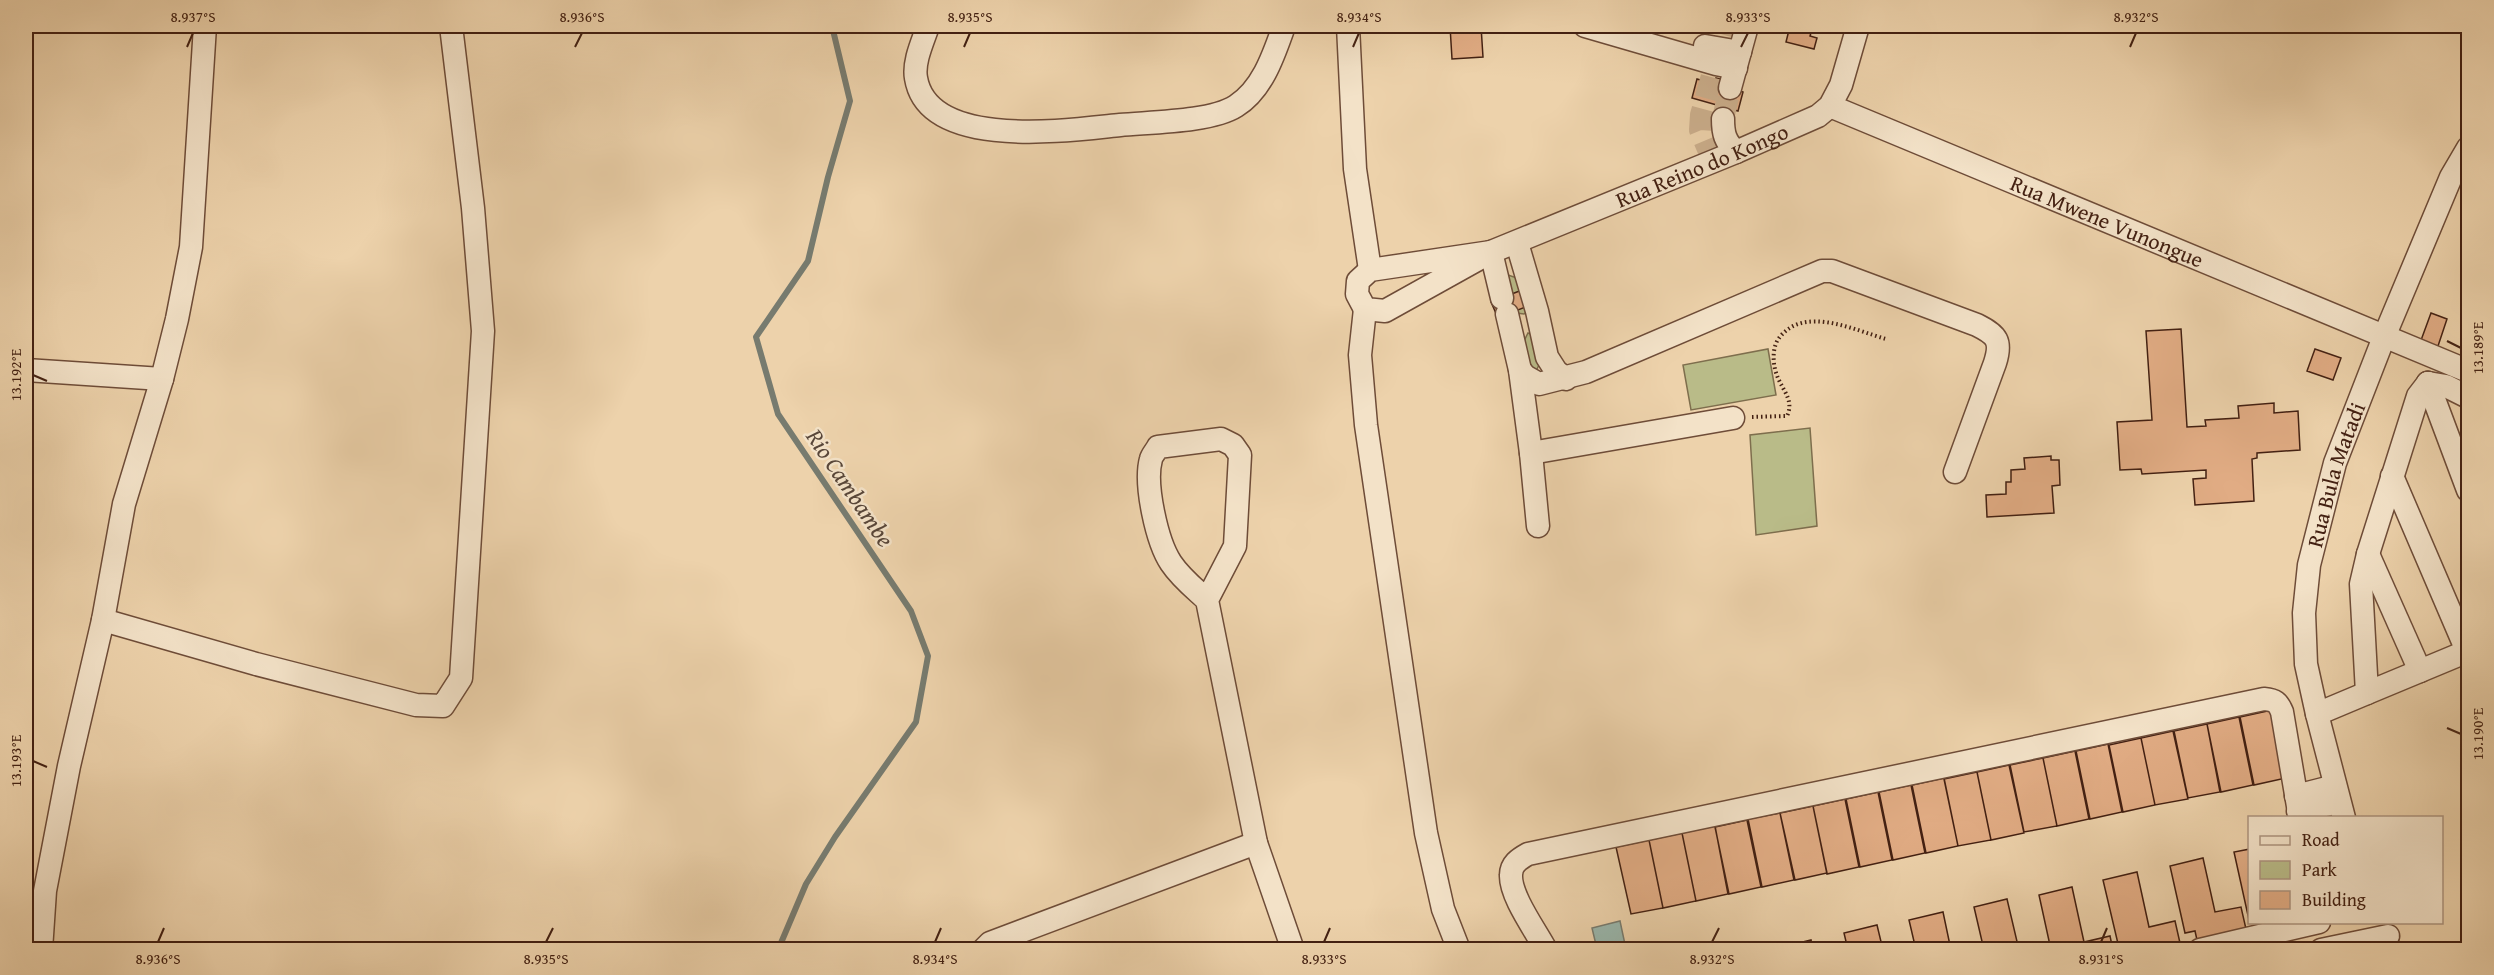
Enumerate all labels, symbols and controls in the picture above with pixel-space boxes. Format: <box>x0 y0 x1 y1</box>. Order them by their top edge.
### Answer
text: 8.937°S <box>170 6 216 27</box>
text: 8.936°S <box>559 6 605 27</box>
text: 8.935°S <box>947 6 993 27</box>
text: 8.934°S <box>1336 6 1382 27</box>
text: 8.933°S <box>1725 6 1771 27</box>
text: 8.932°S <box>2113 6 2159 27</box>
street label: Rua Reino do Kongo <box>1611 115 1793 215</box>
street label: Rua Mwene Vunongue <box>2006 167 2208 275</box>
text: 13.189°E <box>2467 321 2488 374</box>
text: 13.192°E <box>5 348 26 401</box>
street label: Rua Bula Matadi <box>2298 398 2373 551</box>
water label: Rio Cambambe <box>797 421 903 554</box>
text: 13.190°E <box>2467 707 2488 760</box>
text: 13.193°E <box>5 734 26 787</box>
legend <box>2248 816 2443 924</box>
text: Road <box>2302 826 2340 853</box>
text: Park <box>2302 856 2338 883</box>
text: Building <box>2302 886 2366 913</box>
text: 8.936°S <box>135 948 181 969</box>
text: 8.935°S <box>523 948 569 969</box>
text: 8.934°S <box>912 948 958 969</box>
text: 8.933°S <box>1301 948 1347 969</box>
text: 8.932°S <box>1689 948 1735 969</box>
text: 8.931°S <box>2078 948 2124 969</box>

